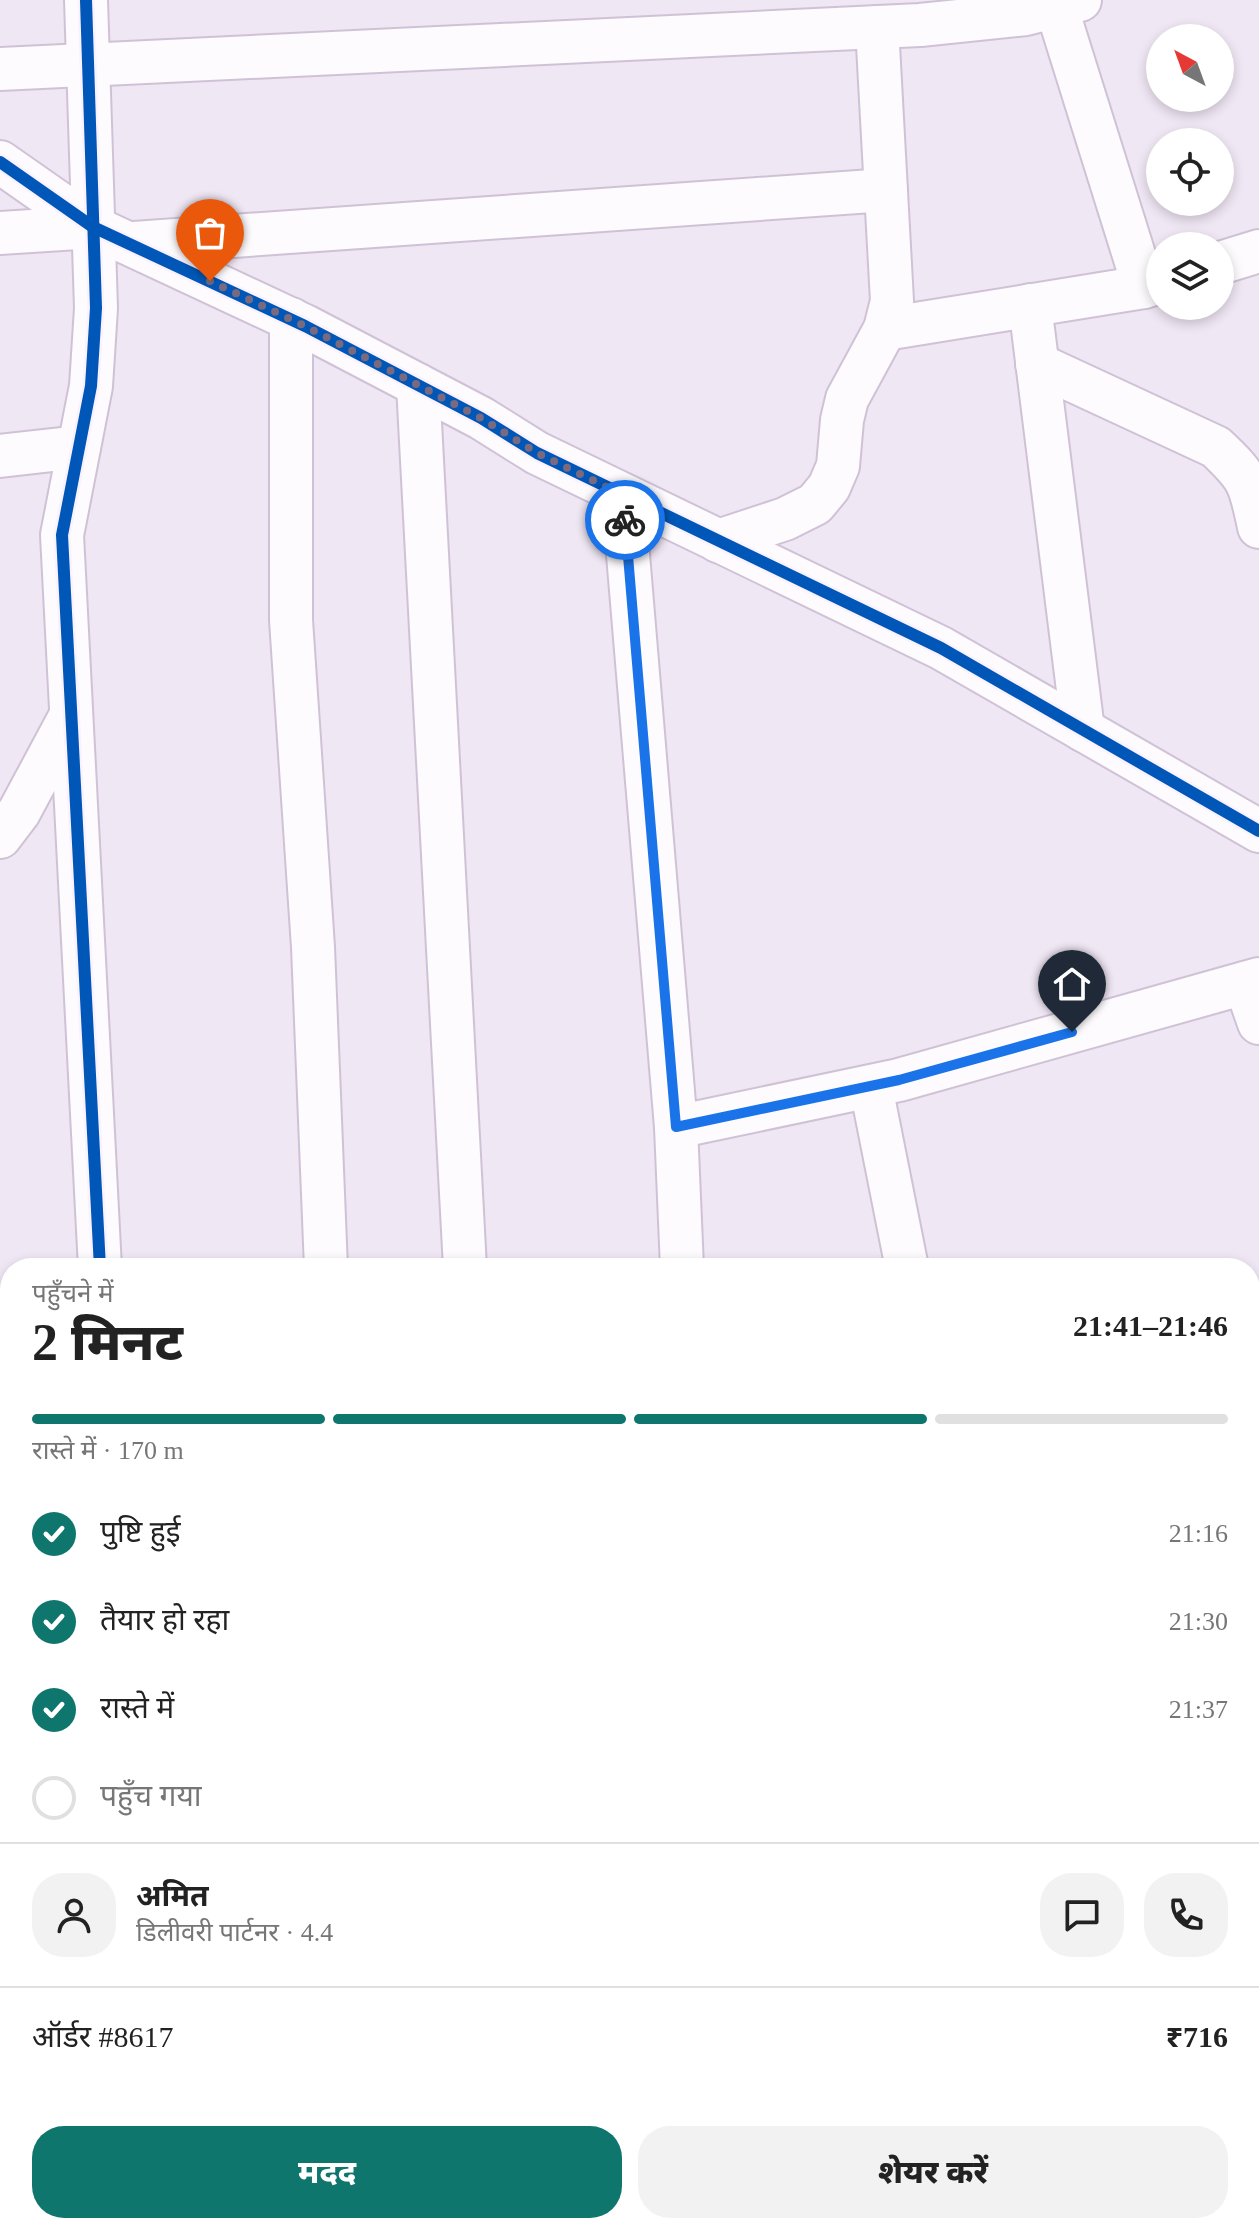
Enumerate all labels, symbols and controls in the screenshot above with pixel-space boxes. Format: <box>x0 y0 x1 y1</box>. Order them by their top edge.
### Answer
north arrow <box>1146 24 1234 112</box>
map controls <box>1146 24 1234 320</box>
button: locate <box>1146 128 1234 216</box>
pin <box>176 199 244 281</box>
icon: bag <box>188 211 232 255</box>
button: layers <box>1146 232 1234 320</box>
courier <box>585 480 665 560</box>
icon: bike <box>603 498 647 542</box>
pin <box>1038 950 1106 1032</box>
icon: home <box>1050 962 1094 1006</box>
text: पहुँचने में <box>32 1279 114 1308</box>
text: 21:41–21:46 <box>1073 1309 1228 1342</box>
text: 2 मिनट <box>32 1314 183 1371</box>
text: रास्ते में · 170 m <box>32 1436 184 1465</box>
icon: check <box>32 1512 76 1556</box>
text: पुष्टि हुई <box>100 1515 181 1548</box>
text: 21:16 <box>1169 1519 1228 1548</box>
icon: check <box>32 1600 76 1644</box>
text: तैयार हो रहा <box>100 1603 229 1636</box>
text: 21:30 <box>1169 1607 1228 1636</box>
icon: check <box>32 1688 76 1732</box>
text: रास्ते में <box>100 1691 174 1724</box>
text: 21:37 <box>1169 1695 1228 1724</box>
text: पहुँच गया <box>100 1779 202 1812</box>
button: person <box>32 1873 116 1957</box>
button: chat <box>1040 1873 1124 1957</box>
button: phone <box>1144 1873 1228 1957</box>
text: अमित <box>136 1879 209 1912</box>
text: डिलीवरी पार्टनर · 4.4 <box>136 1918 333 1947</box>
text: ऑर्डर #8617 <box>32 2020 174 2053</box>
text: ₹716 <box>1166 2020 1228 2053</box>
button: मदद <box>32 2126 622 2218</box>
button: शेयर करें <box>638 2126 1228 2218</box>

